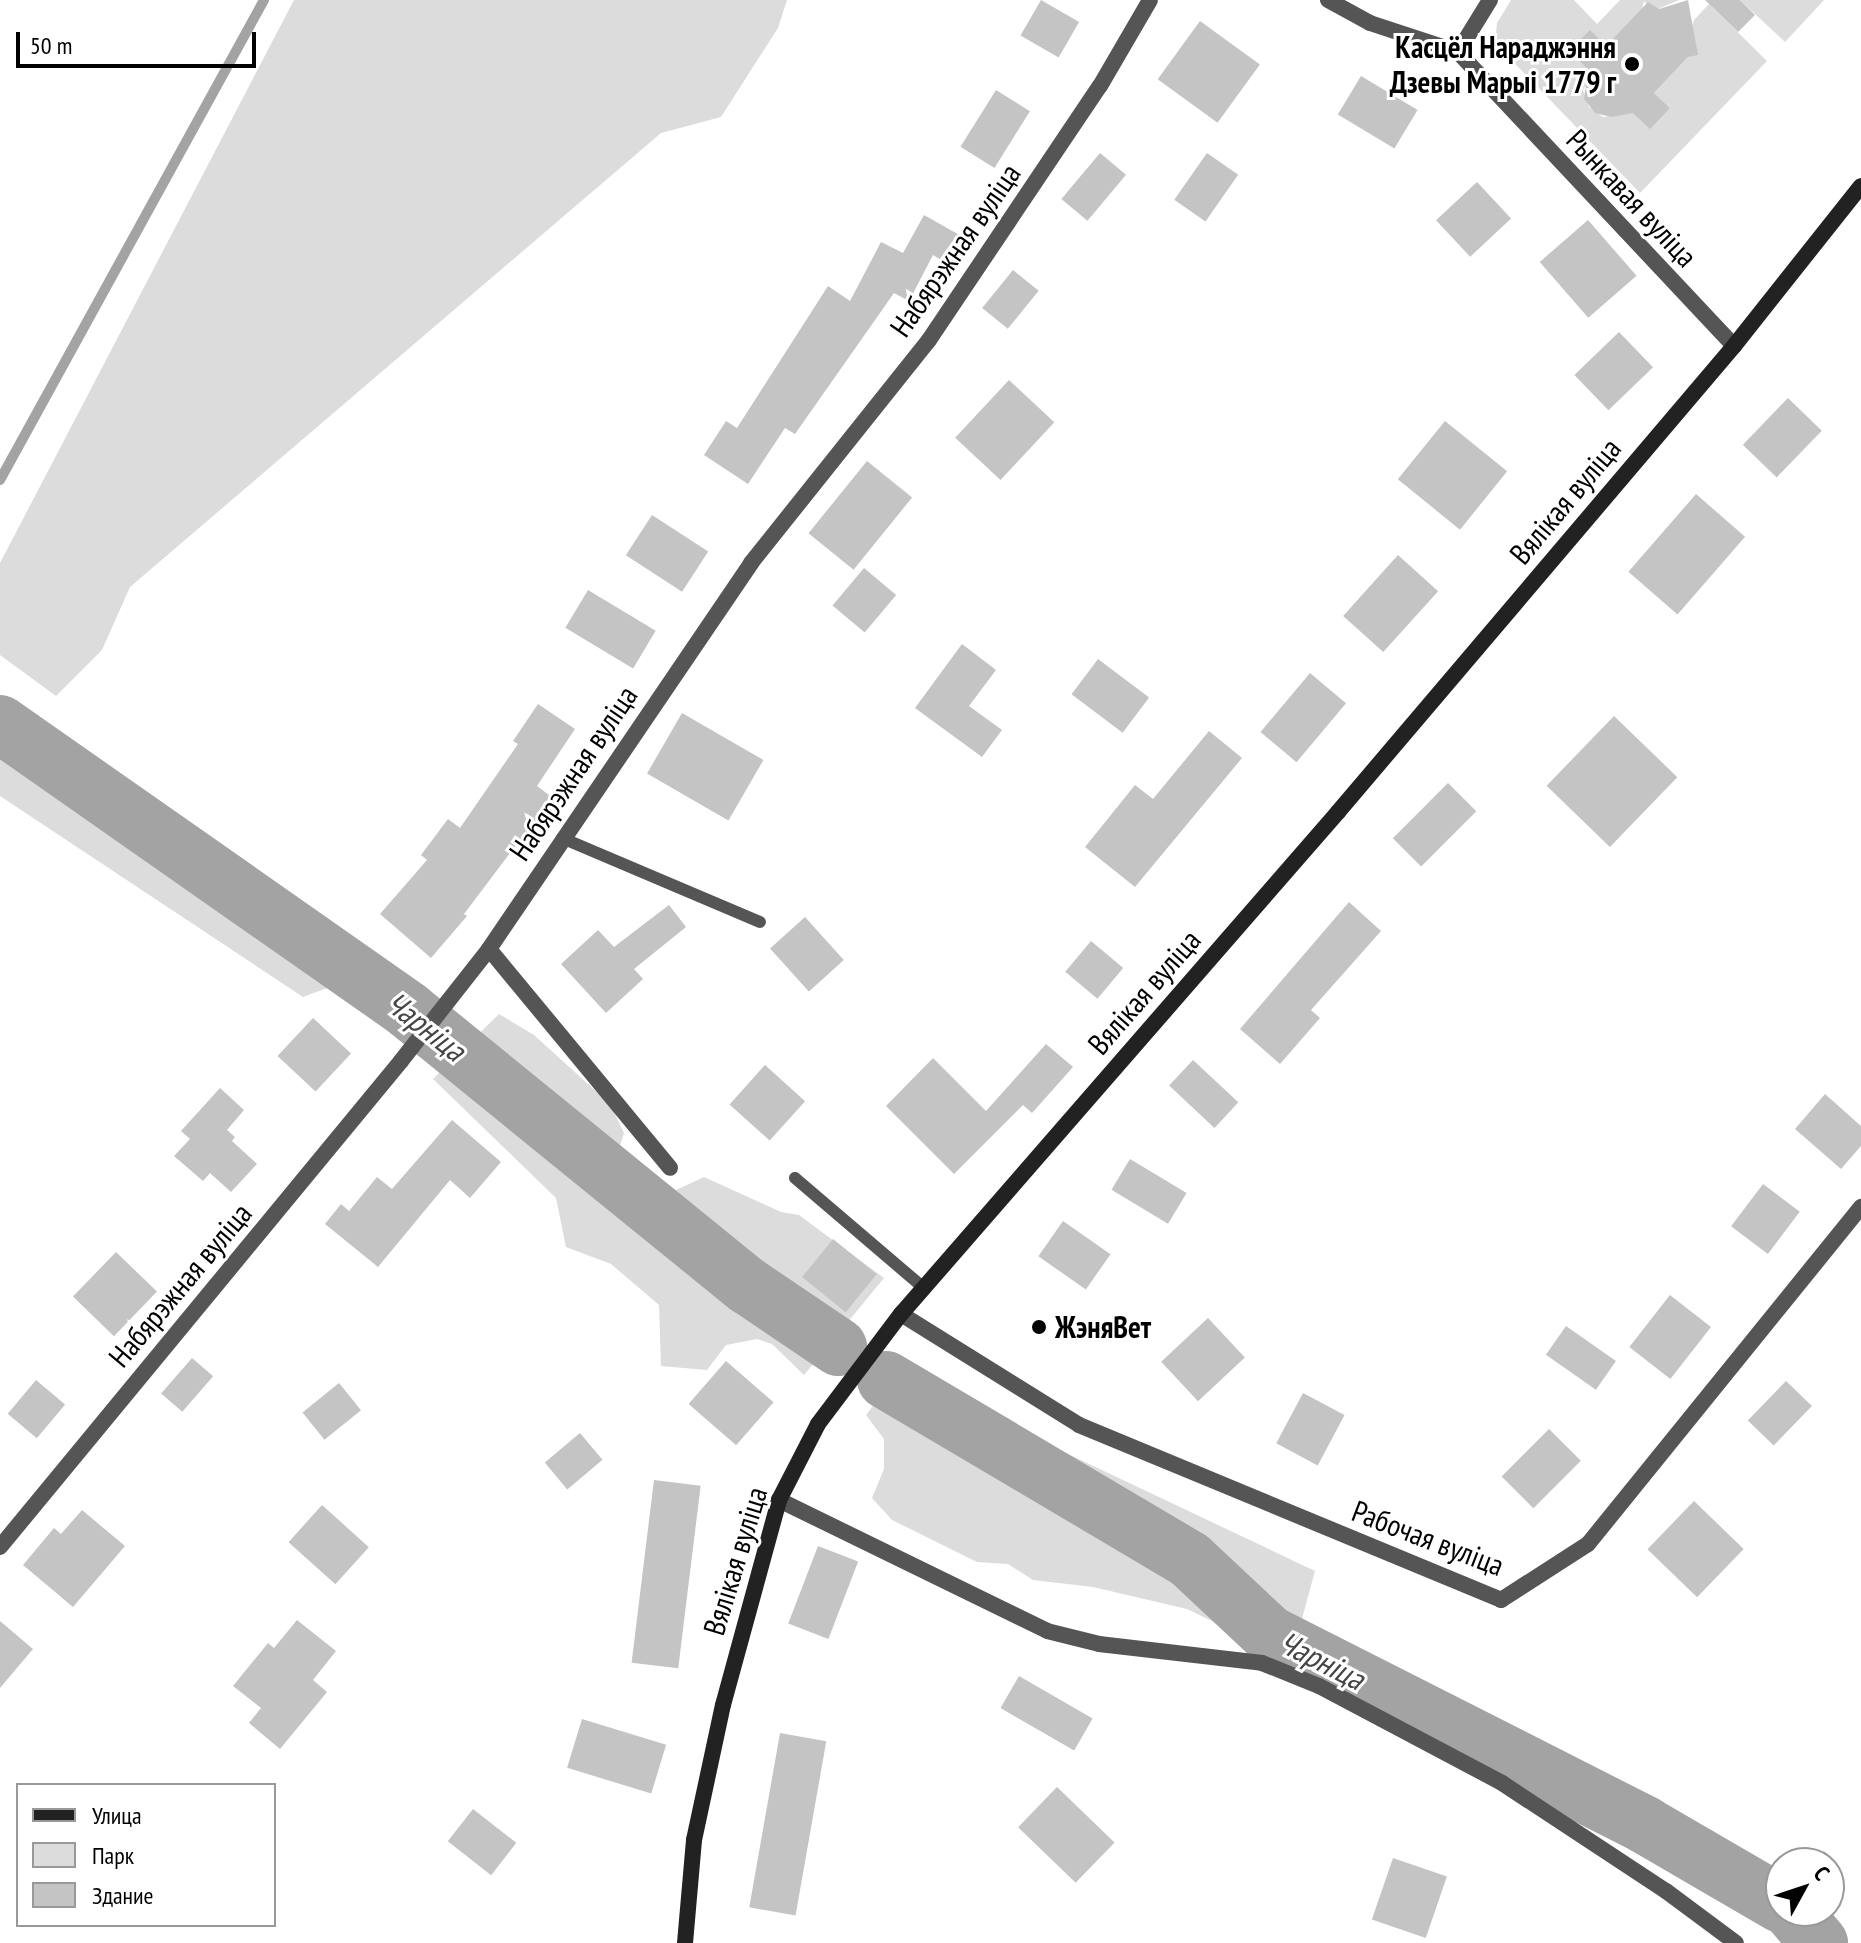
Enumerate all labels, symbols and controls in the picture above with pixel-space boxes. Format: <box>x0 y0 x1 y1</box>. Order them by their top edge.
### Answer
scale bar <box>20 16 260 66</box>
place label: Касцёл Нараджэння Дзевы Марыі 1779 г <box>1390 29 1616 100</box>
text: 50 m <box>30 30 72 61</box>
marker: Касцёл Нараджэння Дзевы Марыі 1779 г <box>1623 55 1641 73</box>
street label: Рынкавая вуліца <box>1559 122 1705 274</box>
street label: Набярэжная вуліца <box>882 157 1028 343</box>
street label: Вялікая вуліца <box>1502 431 1628 571</box>
street label: Набярэжная вуліца <box>501 679 645 867</box>
street label: Вялікая вуліца <box>1080 922 1208 1062</box>
water label: Чарніца <box>379 983 473 1069</box>
street label: Набярэжная вуліца <box>101 1196 259 1374</box>
place label: ЖэняВет <box>1055 1309 1151 1345</box>
marker: ЖэняВет <box>1030 1318 1048 1336</box>
street label: Вялікая вуліца <box>695 1483 775 1639</box>
street label: Рабочая вуліца <box>1347 1493 1509 1583</box>
water label: Чарніца <box>1273 1622 1371 1698</box>
legend <box>16 1783 276 1927</box>
text: Улица <box>92 1800 142 1831</box>
text: Парк <box>92 1840 134 1871</box>
north arrow <box>1765 1847 1845 1927</box>
text: С <box>1808 1860 1836 1886</box>
text: Здание <box>92 1880 153 1911</box>

